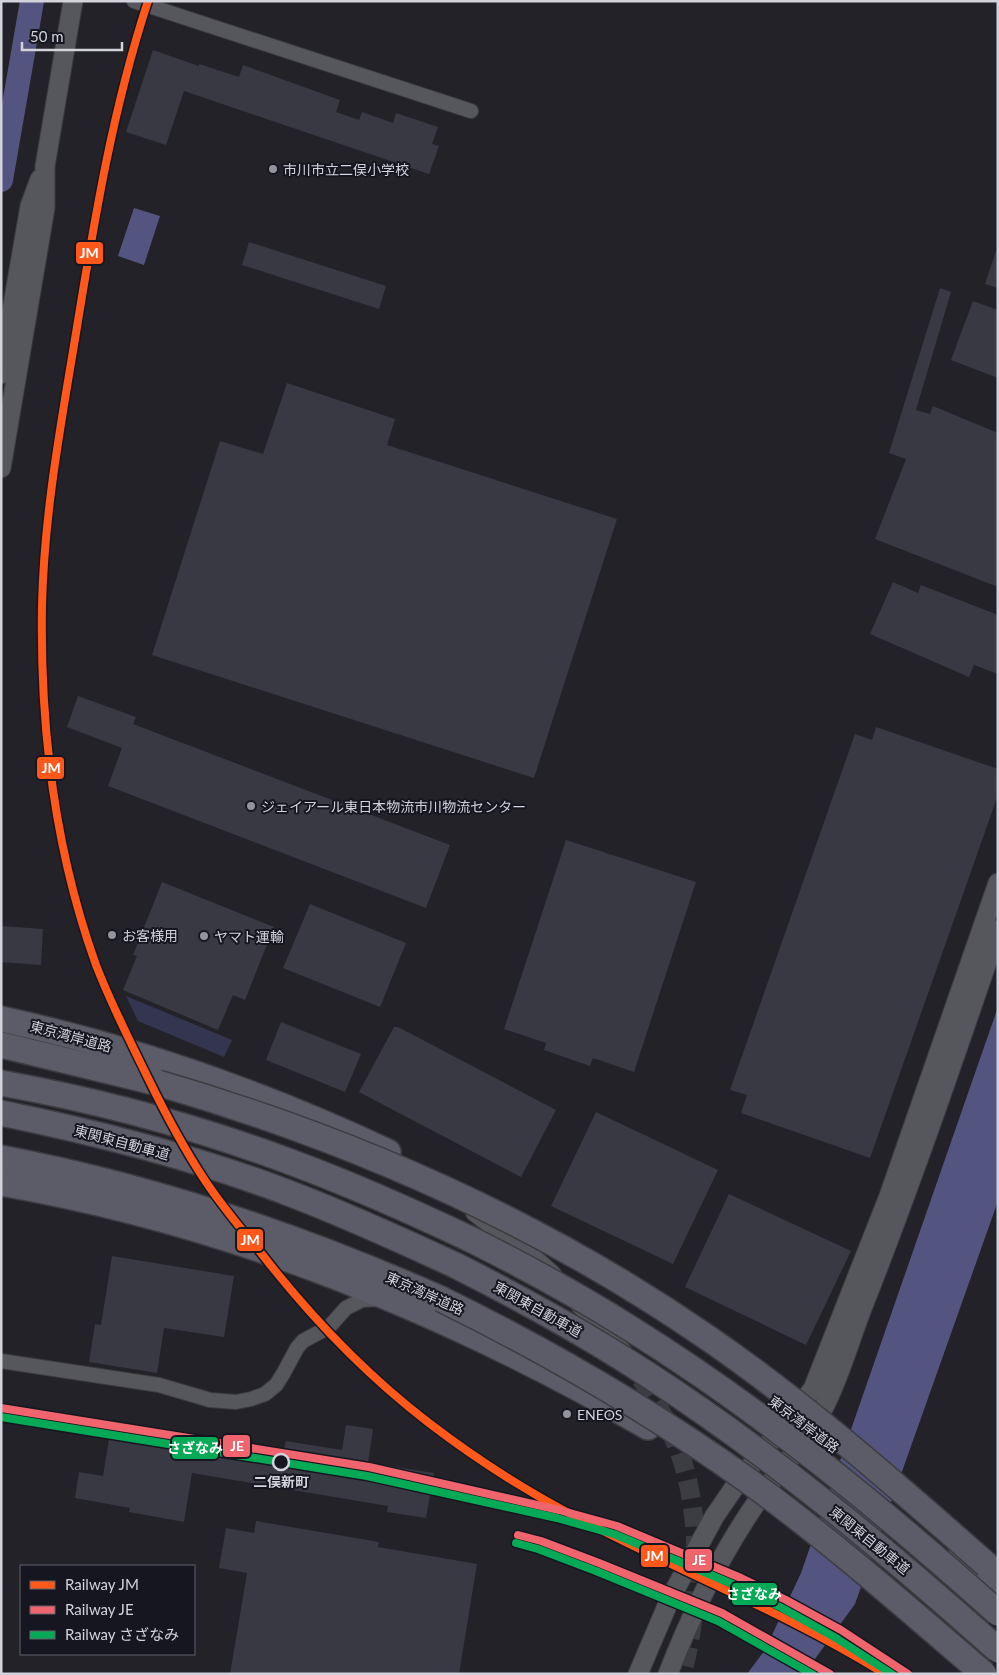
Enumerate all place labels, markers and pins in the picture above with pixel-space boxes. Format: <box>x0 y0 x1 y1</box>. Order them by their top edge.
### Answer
place label: 市川市立二俣小学校 <box>283 161 409 178</box>
marker: 市川市立二俣小学校 <box>267 163 279 175</box>
place label: ジェイアール東日本物流市川物流センター <box>261 798 526 815</box>
marker: ジェイアール東日本物流市川物流センター <box>245 800 257 812</box>
place label: お客様用 <box>122 927 178 944</box>
place label: ヤマト運輸 <box>214 928 284 945</box>
marker: お客様用 <box>106 929 118 941</box>
marker: ヤマト運輸 <box>198 930 210 942</box>
place label: ENEOS <box>577 1406 622 1423</box>
marker: ENEOS <box>561 1408 573 1420</box>
marker: 二俣新町 <box>272 1453 290 1471</box>
place label: 二俣新町 <box>253 1473 309 1490</box>

